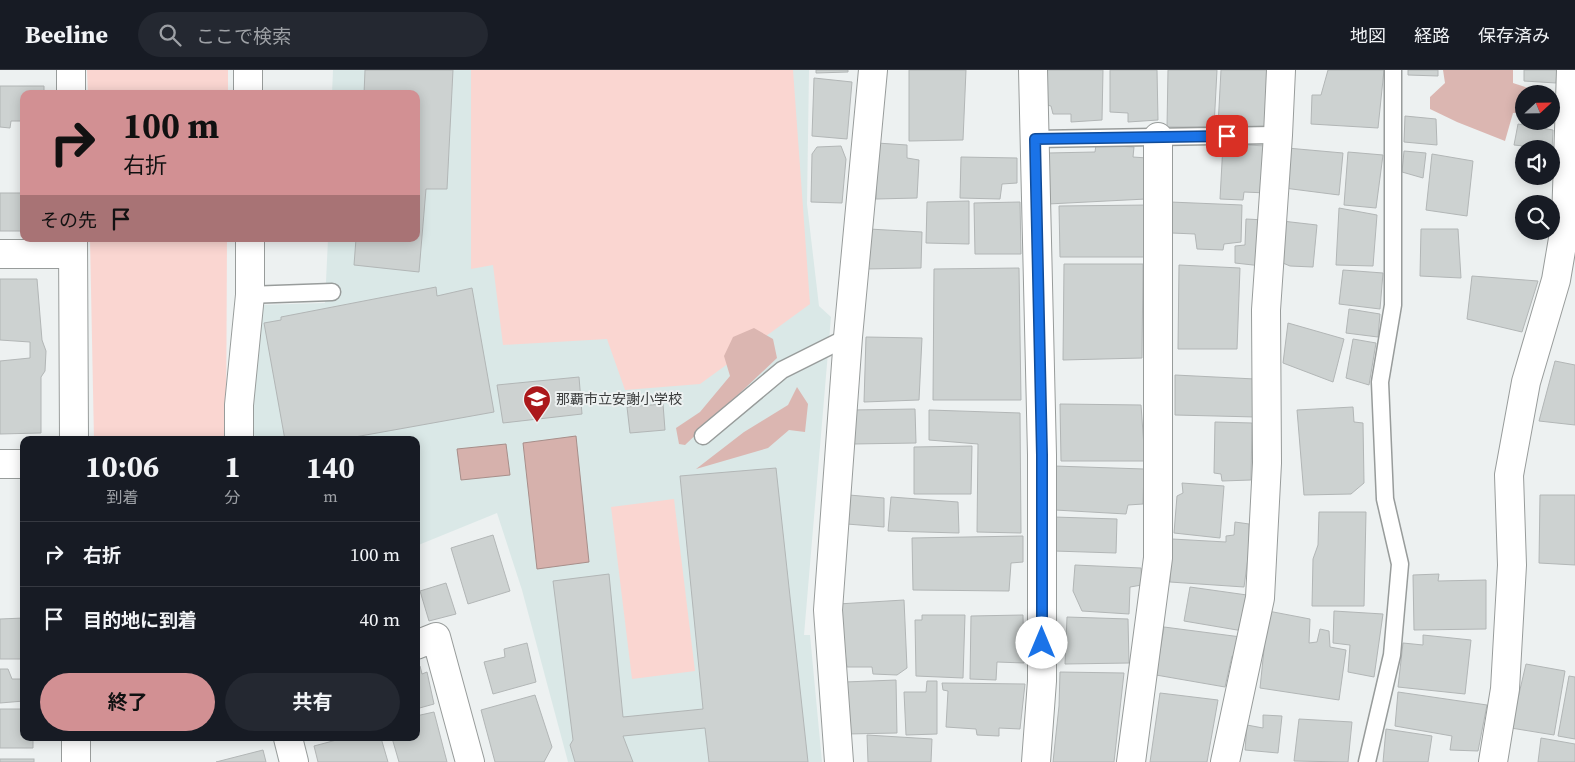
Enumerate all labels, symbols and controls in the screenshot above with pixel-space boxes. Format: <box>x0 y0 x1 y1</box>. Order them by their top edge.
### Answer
search box <box>138 12 488 57</box>
text: Beeline <box>25 18 108 51</box>
icon: search <box>156 21 184 49</box>
text: ここで検索 <box>196 23 291 49</box>
text: 地図 <box>1350 23 1386 48</box>
text: 経路 <box>1414 23 1450 48</box>
text: 保存済み <box>1478 23 1550 48</box>
north arrow <box>1515 85 1560 130</box>
map controls <box>1515 85 1560 240</box>
text: 100 m <box>123 102 219 150</box>
icon: right <box>40 110 105 175</box>
pin <box>1206 115 1248 157</box>
icon: arrive <box>1213 122 1241 150</box>
button: sound <box>1515 140 1560 185</box>
text: 右折 <box>123 150 167 180</box>
button: search <box>1515 195 1560 240</box>
icon: arrive <box>107 205 135 233</box>
text: その先 <box>40 207 97 233</box>
school or university icon: 那覇市立安謝小学校 <box>522 384 552 423</box>
place label: 那覇市立安謝小学校 <box>556 389 682 409</box>
text: 10:06 <box>85 446 159 487</box>
text: 1 <box>224 446 241 487</box>
text: 140 <box>306 447 355 488</box>
text: m <box>323 485 338 507</box>
text: 到着 <box>106 486 138 508</box>
text: 分 <box>225 486 241 508</box>
icon: right <box>40 540 68 568</box>
text: 100 m <box>350 541 400 567</box>
text: 右折 <box>83 542 121 568</box>
icon: arrive <box>40 605 68 633</box>
text: 40 m <box>359 606 400 632</box>
text: 目的地に到着 <box>83 607 197 633</box>
position arrow <box>1015 616 1067 668</box>
button: 終了 <box>40 673 215 731</box>
button: 共有 <box>225 673 400 731</box>

